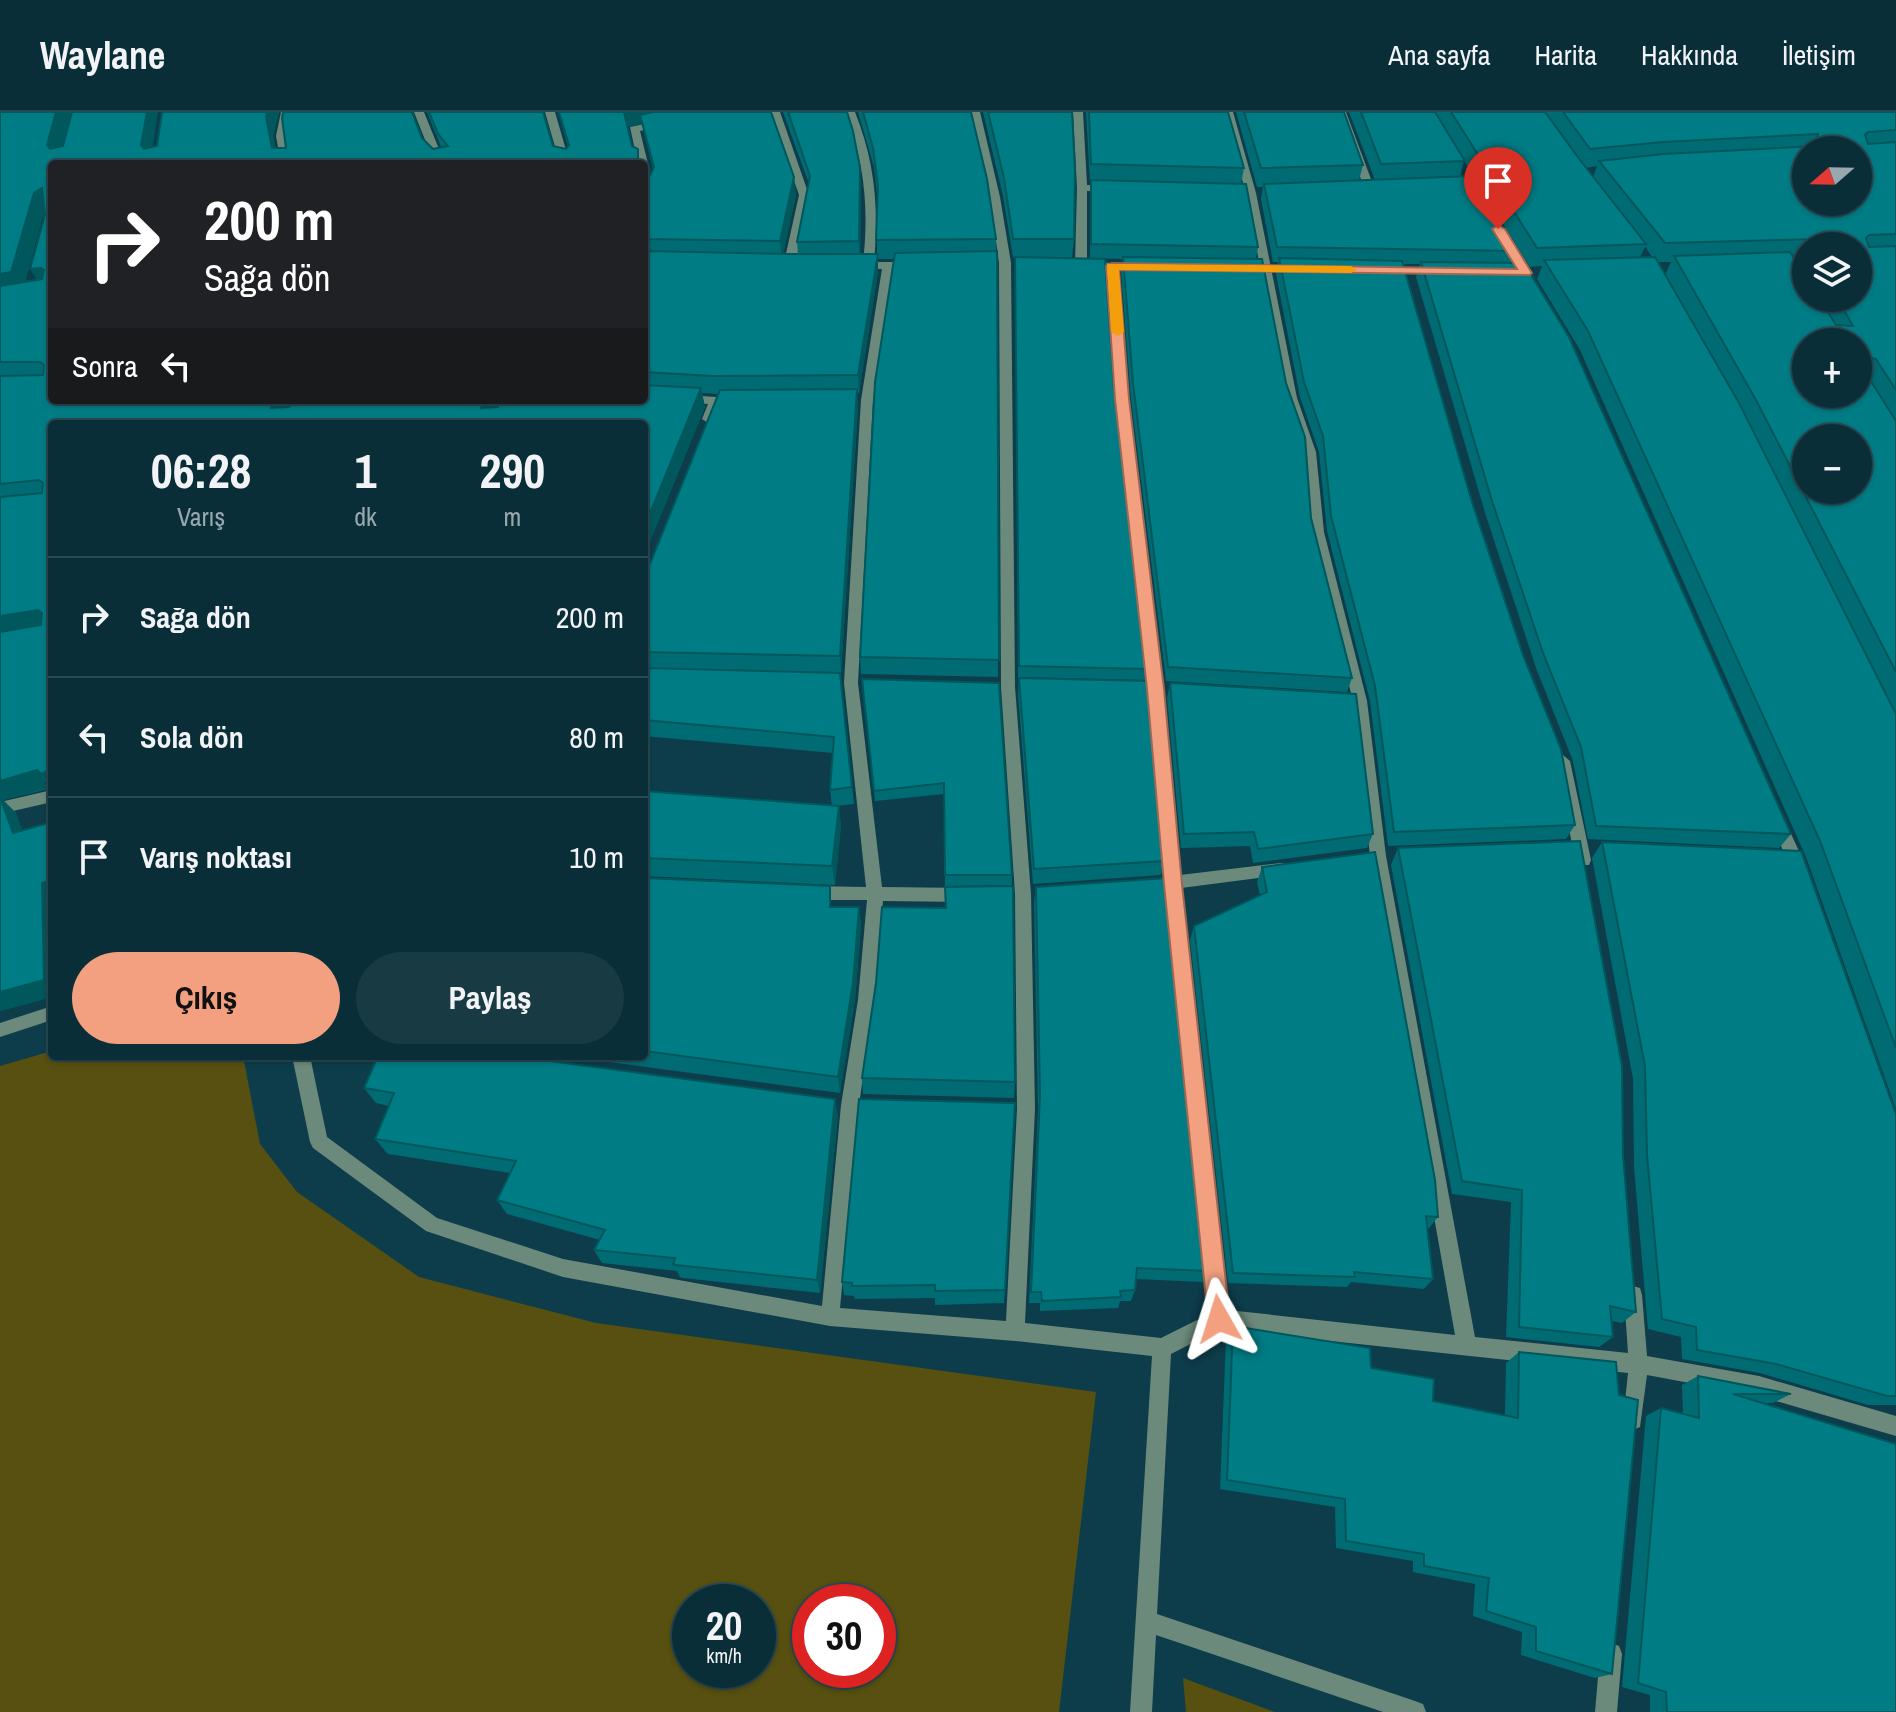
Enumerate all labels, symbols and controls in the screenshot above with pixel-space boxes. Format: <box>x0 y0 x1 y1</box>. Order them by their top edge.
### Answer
text: Waylane <box>40 30 165 81</box>
text: Ana sayfa <box>1388 36 1490 74</box>
text: Harita <box>1534 36 1597 74</box>
text: Hakkında <box>1641 36 1738 74</box>
text: İletişim <box>1782 36 1856 74</box>
north arrow <box>1792 136 1872 216</box>
map controls <box>1792 136 1872 504</box>
pin <box>1464 147 1532 229</box>
icon: arrive <box>1476 159 1520 203</box>
text: 200 m <box>204 182 334 257</box>
icon: right <box>72 192 176 296</box>
button: layers <box>1792 232 1872 312</box>
text: Sağa dön <box>204 254 330 302</box>
button: + <box>1792 328 1872 408</box>
icon: left <box>154 344 198 388</box>
text: Sonra <box>72 346 138 386</box>
button: − <box>1792 424 1872 504</box>
text: 06:28 <box>151 438 251 503</box>
text: 1 <box>355 438 376 503</box>
text: 290 <box>480 438 545 503</box>
text: Varış <box>177 499 225 534</box>
text: dk <box>354 499 377 534</box>
text: m <box>503 499 521 534</box>
icon: right <box>72 595 116 639</box>
text: Sağa dön <box>140 597 251 637</box>
text: 200 m <box>556 597 624 637</box>
icon: left <box>72 715 116 759</box>
text: Sola dön <box>140 717 244 757</box>
text: 80 m <box>569 717 624 757</box>
icon: arrive <box>72 835 116 879</box>
text: Varış noktası <box>140 837 292 877</box>
text: 10 m <box>569 837 624 877</box>
button: Çıkış <box>72 952 340 1044</box>
button: Paylaş <box>356 952 624 1044</box>
position arrow <box>1177 1277 1261 1361</box>
speed limit sign: 30 <box>792 1584 896 1688</box>
text: 20 <box>706 1599 742 1652</box>
text: km/h <box>706 1642 742 1669</box>

